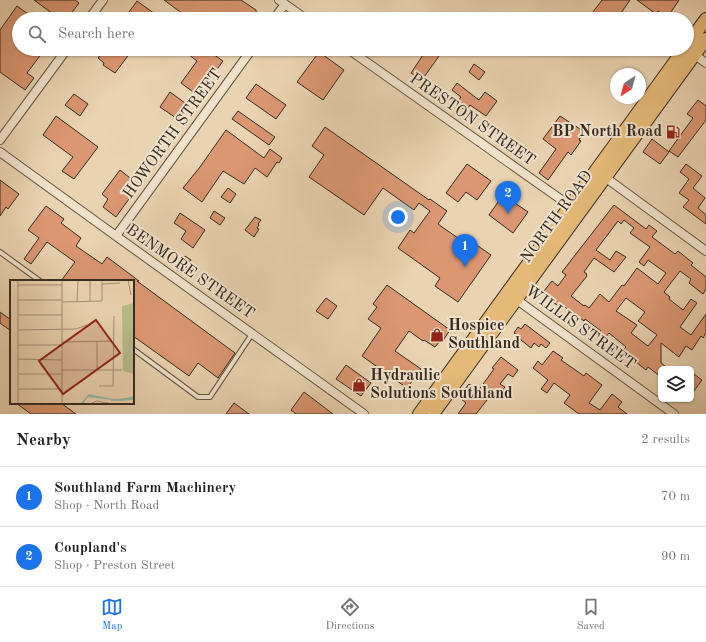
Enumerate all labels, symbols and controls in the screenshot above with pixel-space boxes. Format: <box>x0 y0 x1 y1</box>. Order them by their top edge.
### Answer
search box <box>12 12 694 56</box>
icon: search <box>26 23 48 45</box>
text: Search here <box>58 27 135 42</box>
street label: HOWORTH STREET <box>121 66 225 202</box>
north arrow <box>610 68 646 104</box>
street label: PRESTON STREET <box>406 71 538 169</box>
place label: BP North Road <box>552 124 662 140</box>
fuel station icon: BP North Road <box>665 124 681 140</box>
street label: NORTH ROAD <box>518 168 596 266</box>
pin: 2 <box>495 181 521 214</box>
your location <box>388 207 408 227</box>
street label: BENMORE STREET <box>123 222 257 322</box>
pin: 1 <box>452 234 478 267</box>
inset map <box>10 280 134 404</box>
street label: WILLIS STREET <box>522 283 638 373</box>
place label: Hospice Southland <box>448 318 521 352</box>
shop icon: Hospice Southland <box>429 327 445 343</box>
map controls <box>658 366 694 402</box>
button: layers <box>658 366 694 402</box>
place label: Hydraulic Solutions Southland <box>370 368 513 402</box>
shop icon: Hydraulic Solutions Southland <box>351 377 367 393</box>
text: Nearby <box>16 432 71 449</box>
text: 2 results <box>641 433 690 446</box>
text: Southland Farm Machinery <box>54 481 236 496</box>
text: 1 <box>25 490 33 503</box>
text: 70 m <box>661 490 690 503</box>
text: Shop · North Road <box>54 499 159 512</box>
text: Coupland's <box>54 541 127 556</box>
text: 2 <box>25 550 33 563</box>
text: 90 m <box>661 550 690 563</box>
text: Shop · Preston Street <box>54 559 175 572</box>
tab: Map <box>101 596 123 634</box>
tab: Directions <box>326 596 374 634</box>
tab: Saved <box>577 596 605 634</box>

